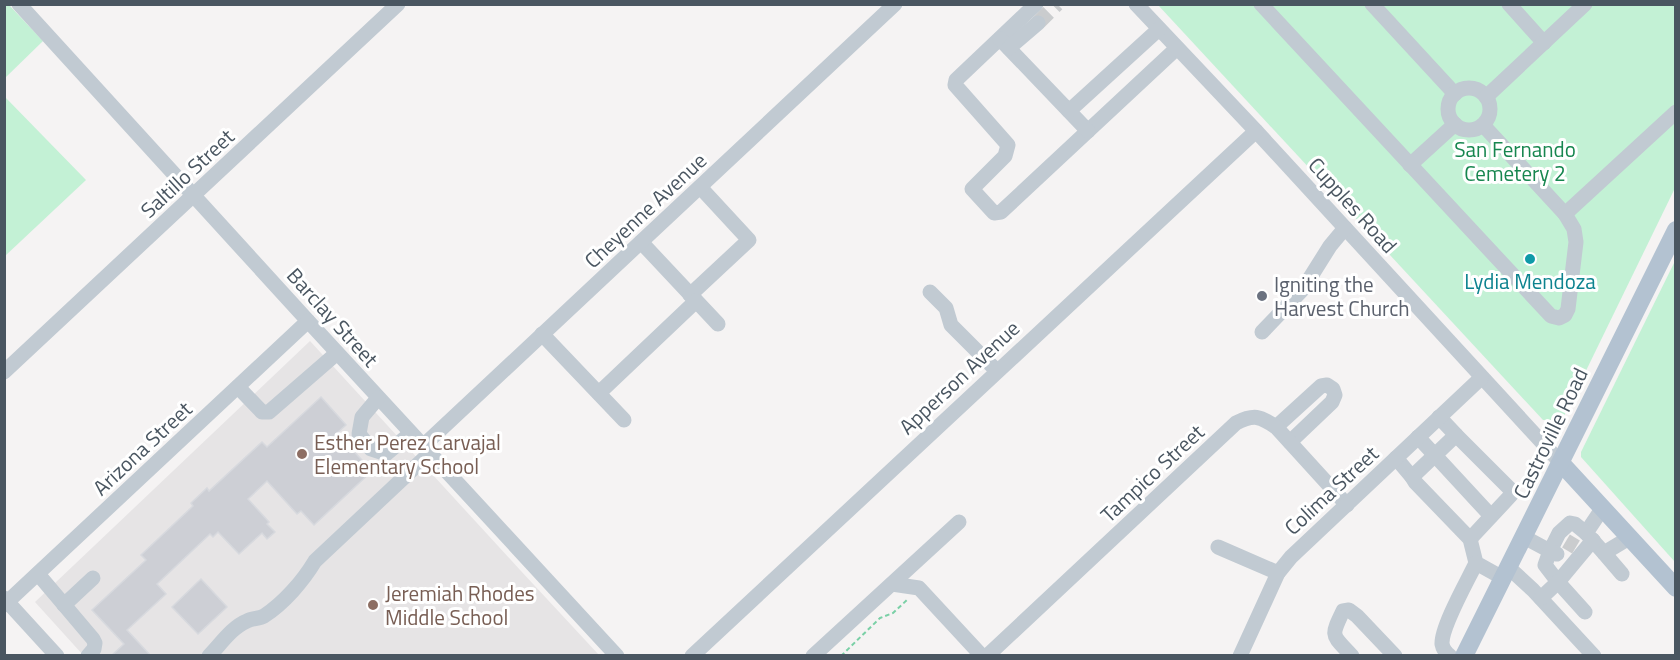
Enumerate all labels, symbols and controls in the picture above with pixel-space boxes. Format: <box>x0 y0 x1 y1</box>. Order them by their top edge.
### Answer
street label: Saltillo Street <box>133 121 242 225</box>
park label: San Fernando Cemetery 2 <box>1454 133 1576 189</box>
street label: Cheyenne Avenue <box>577 145 713 275</box>
street label: Cupples Road <box>1301 150 1405 260</box>
marker: Lydia Mendoza <box>1523 252 1537 266</box>
street label: Barclay Street <box>280 260 387 374</box>
place label: Lydia Mendoza <box>1464 265 1596 297</box>
place label: Igniting the Harvest Church <box>1274 268 1410 324</box>
marker: Igniting the Harvest Church <box>1255 289 1269 303</box>
street label: Apperson Avenue <box>891 312 1027 442</box>
street label: Castroville Road <box>1504 362 1596 504</box>
street label: Arizona Street <box>85 393 199 503</box>
street label: Tampico Street <box>1093 416 1212 530</box>
place label: Esther Perez Carvajal Elementary School <box>314 426 501 482</box>
street label: Colima Street <box>1277 437 1386 542</box>
marker: Esther Perez Carvajal Elementary School <box>295 447 309 461</box>
place label: Jeremiah Rhodes Middle School <box>385 577 535 633</box>
marker: Jeremiah Rhodes Middle School <box>366 598 380 612</box>

